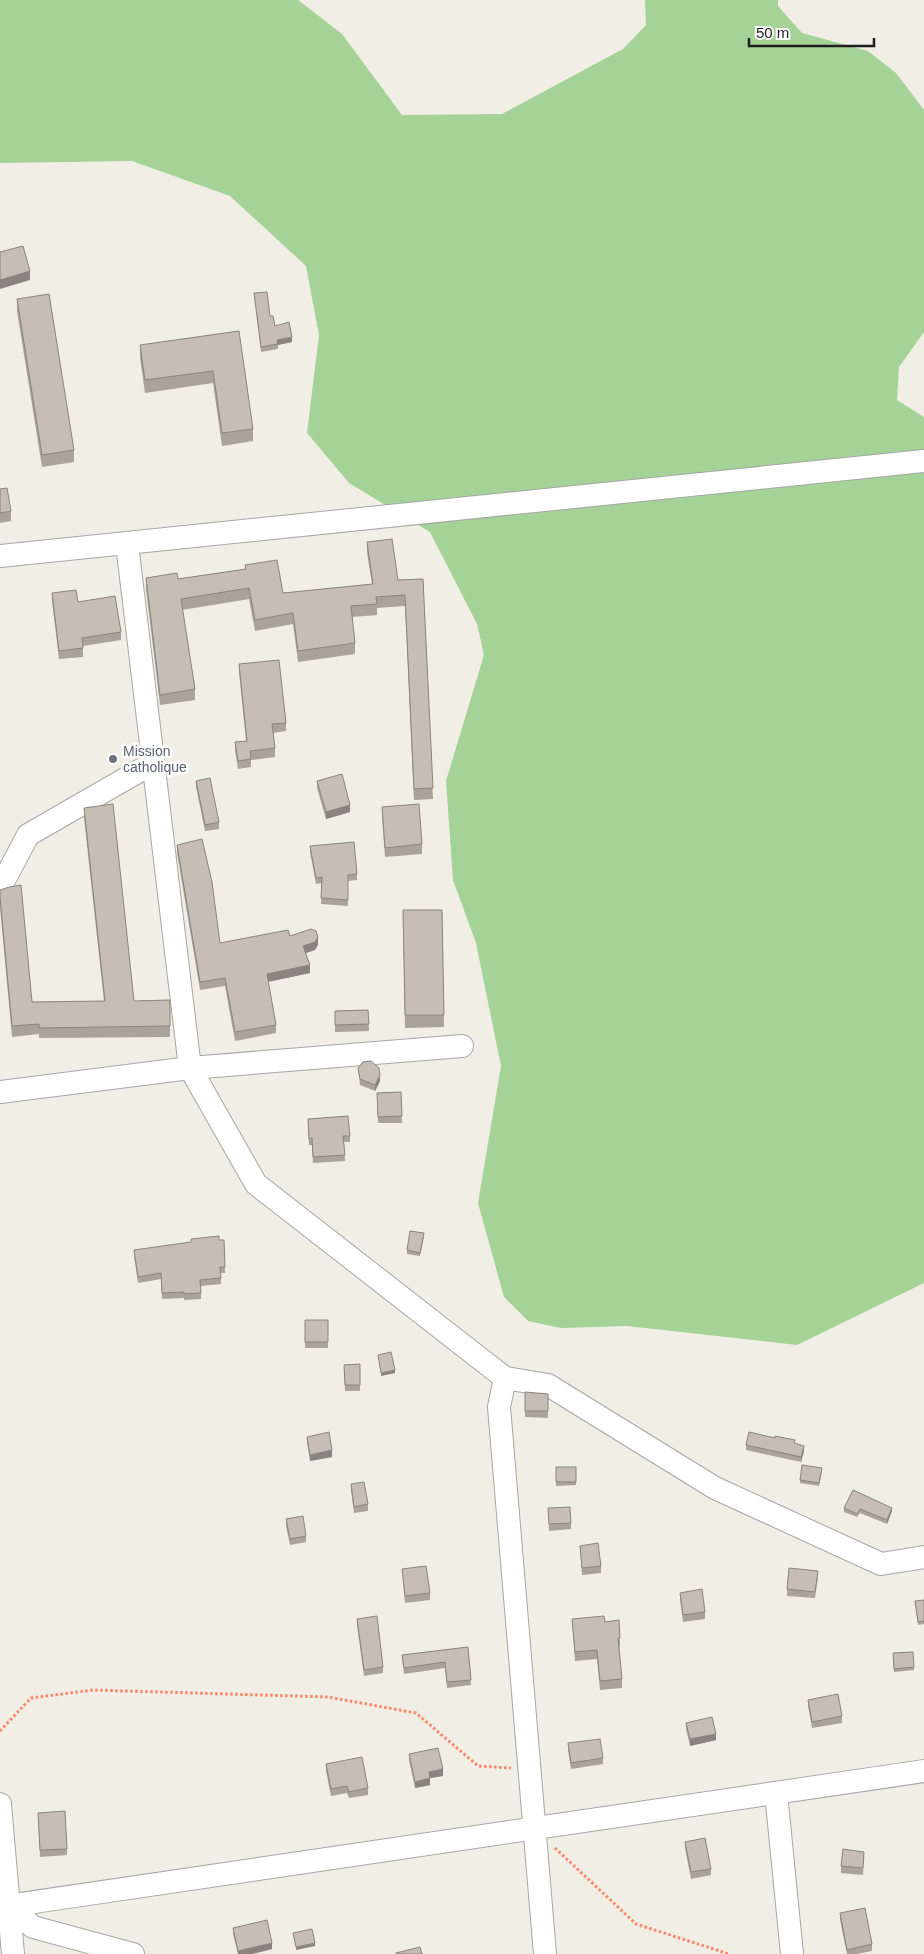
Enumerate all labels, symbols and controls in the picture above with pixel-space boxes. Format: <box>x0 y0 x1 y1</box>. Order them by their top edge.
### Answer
scale bar <box>749 15 874 47</box>
text: 50 m <box>756 24 789 41</box>
place label: Mission catholique <box>123 743 187 775</box>
marker: Mission catholique <box>107 753 119 765</box>

